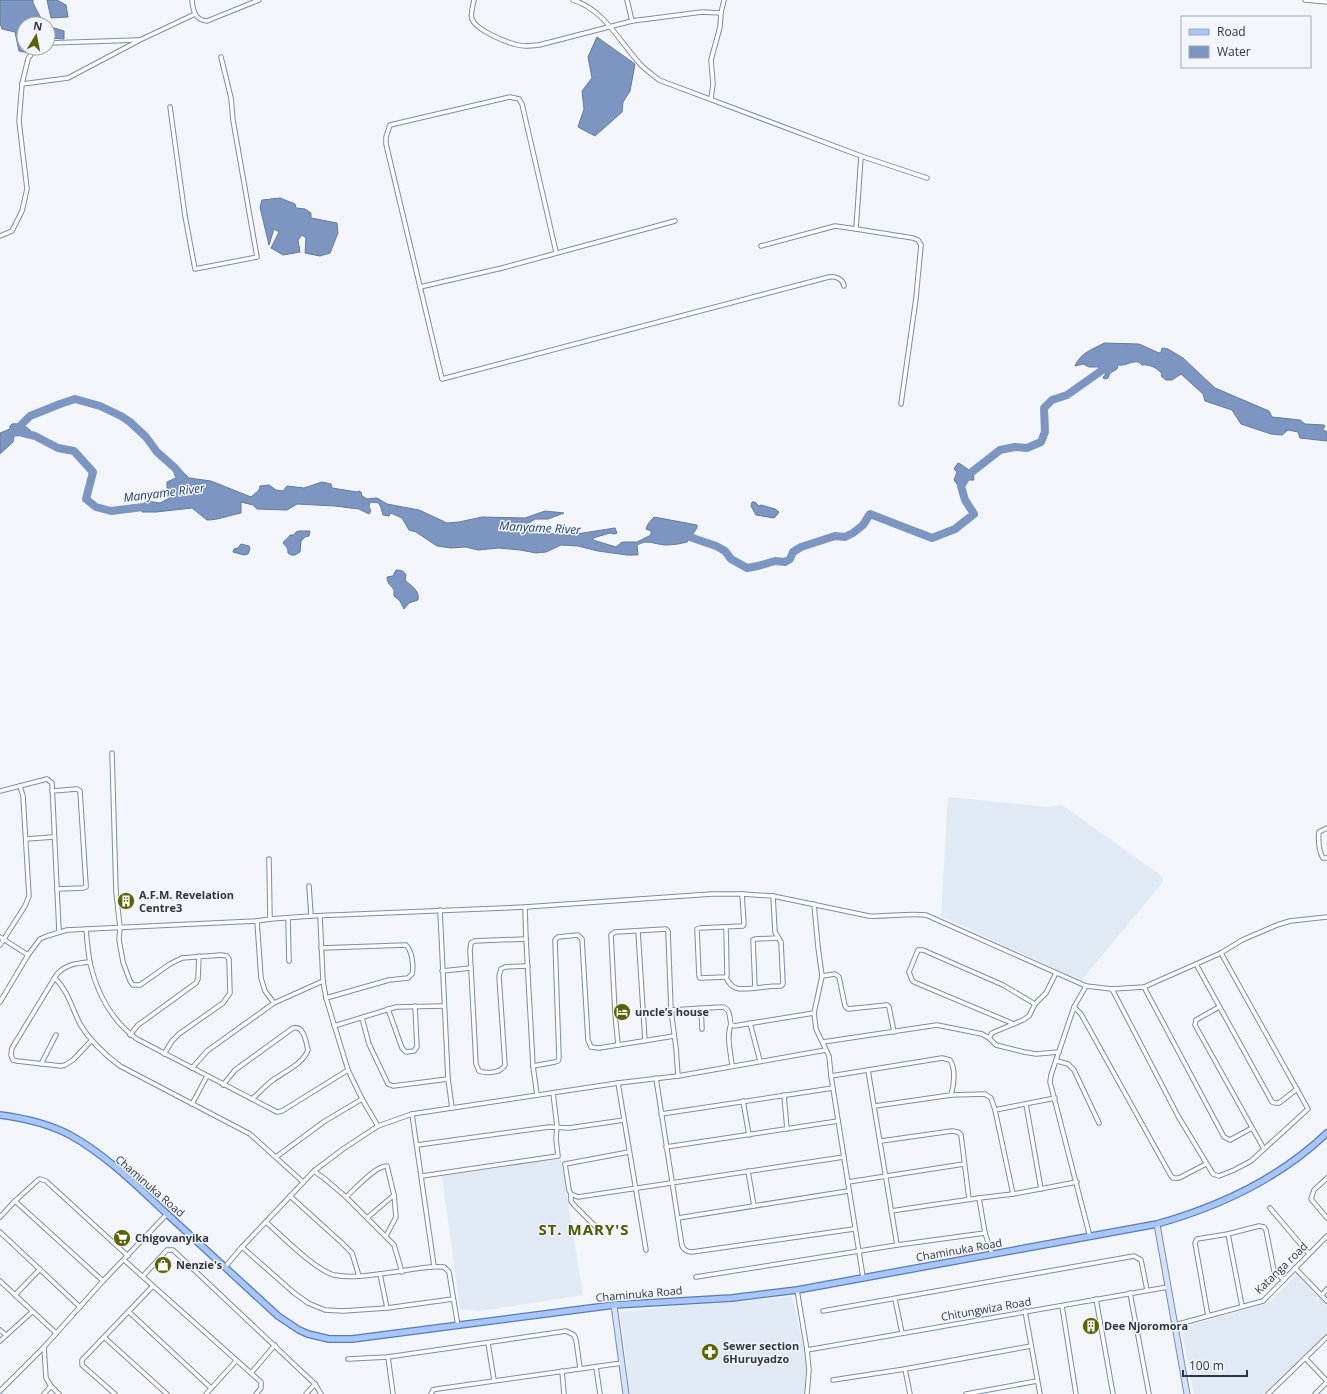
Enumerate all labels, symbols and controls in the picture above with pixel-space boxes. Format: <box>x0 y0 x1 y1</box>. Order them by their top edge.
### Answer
north arrow <box>16 16 56 56</box>
legend <box>1181 16 1311 68</box>
text: N <box>32 17 44 34</box>
text: Road <box>1217 23 1246 40</box>
text: Water <box>1217 43 1251 60</box>
water label: Manyame River <box>122 479 207 506</box>
water label: Manyame River <box>499 517 583 538</box>
place label: A.F.M. Revelation Centre3 <box>139 887 234 915</box>
building icon: A.F.M. Revelation Centre3 <box>116 891 136 911</box>
hotel icon: uncle’s house <box>612 1002 632 1022</box>
place label: uncle’s house <box>635 1004 709 1019</box>
street label: Chaminuka Road <box>112 1151 188 1220</box>
district label: ST. MARY'S <box>538 1219 630 1239</box>
supermarket icon: Chigovanyika <box>112 1228 132 1248</box>
place label: Chigovanyika <box>135 1230 209 1245</box>
street label: Chaminuka Road <box>915 1235 1003 1264</box>
street label: Katanga road <box>1251 1238 1311 1297</box>
shop icon: Nenzie's <box>153 1255 173 1275</box>
place label: Nenzie's <box>176 1257 223 1272</box>
street label: Chaminuka Road <box>595 1282 683 1305</box>
street label: Chitungwiza Road <box>940 1293 1032 1324</box>
building icon: Dee Njoromora <box>1081 1316 1101 1336</box>
place label: Dee Njoromora <box>1104 1318 1188 1333</box>
place label: Sewer section 6Huruyadzo <box>723 1338 799 1366</box>
pharmacy icon: Sewer section 6Huruyadzo <box>700 1342 720 1362</box>
scale bar <box>1183 1352 1247 1378</box>
text: 100 m <box>1189 1357 1224 1374</box>

